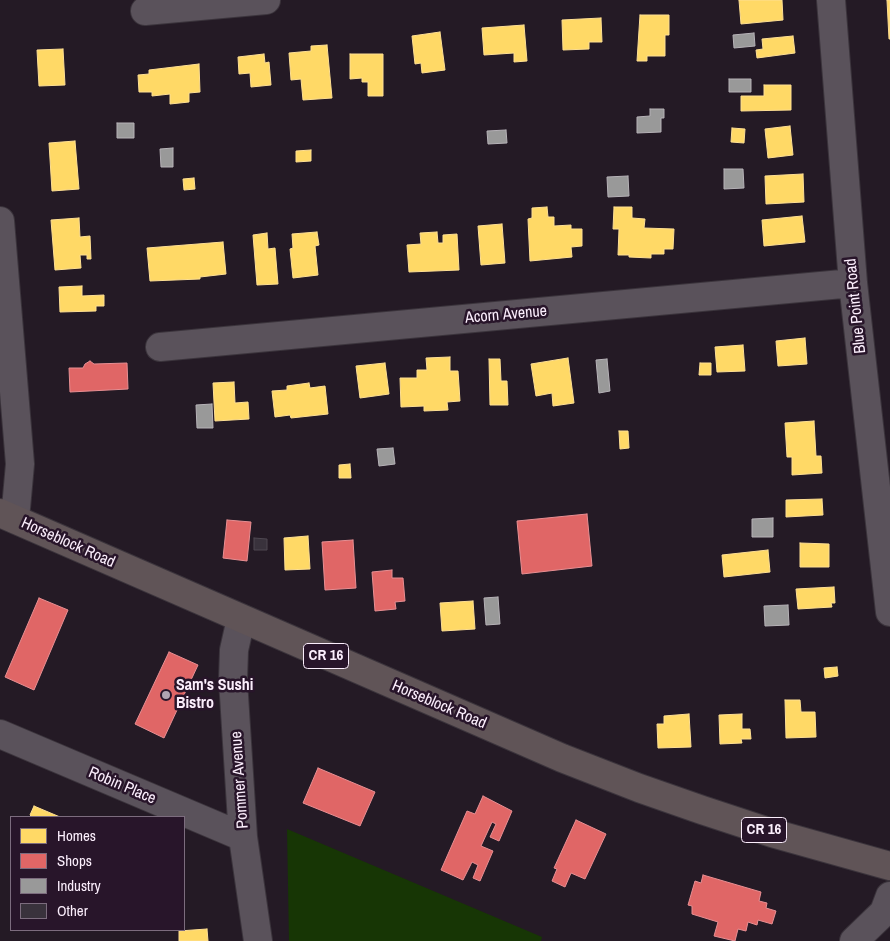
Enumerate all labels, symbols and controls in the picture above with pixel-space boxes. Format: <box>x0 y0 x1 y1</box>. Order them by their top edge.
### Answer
street label: Blue Point Road <box>841 257 871 355</box>
street label: Acorn Avenue <box>464 302 548 328</box>
street label: Horseblock Road <box>18 514 118 572</box>
road number: CR 16 <box>304 644 348 668</box>
place label: Sam's Sushi Bistro <box>176 676 254 714</box>
street label: Horseblock Road <box>389 677 489 733</box>
marker: Sam's Sushi Bistro <box>160 689 172 701</box>
street label: Pommer Avenue <box>227 731 253 829</box>
street label: Robin Place <box>85 763 159 809</box>
legend <box>10 816 185 931</box>
road number: CR 16 <box>742 818 786 842</box>
text: Homes <box>57 825 96 846</box>
text: Shops <box>57 850 92 871</box>
text: Industry <box>57 875 101 896</box>
text: Other <box>57 900 88 921</box>

